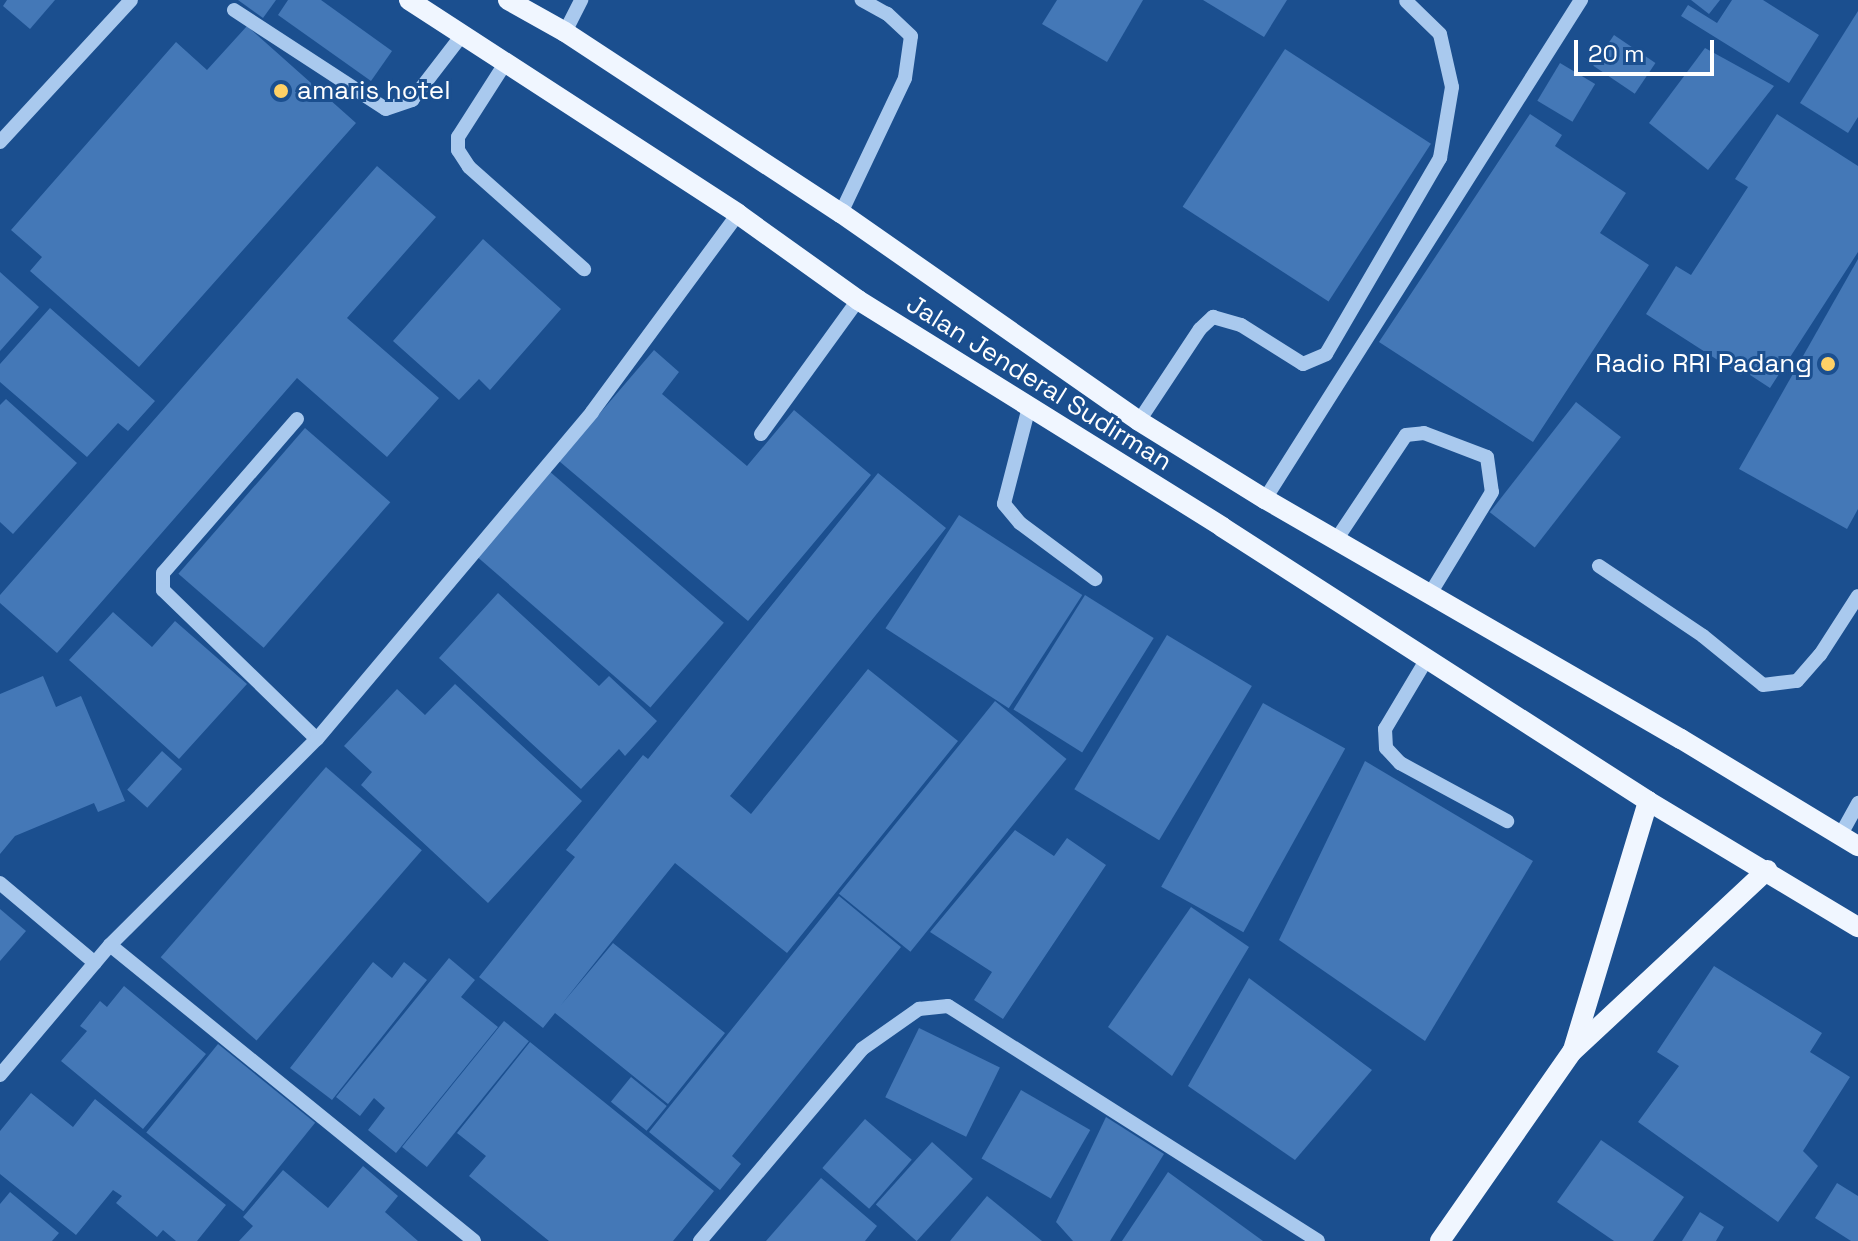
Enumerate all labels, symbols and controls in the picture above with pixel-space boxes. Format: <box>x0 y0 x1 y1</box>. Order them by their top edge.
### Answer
scale bar <box>1578 24 1718 74</box>
text: 20 m <box>1588 38 1645 69</box>
place label: amaris hotel <box>297 75 451 107</box>
marker: amaris hotel <box>272 82 290 100</box>
street label: Jalan Jenderal Sudirman <box>900 288 1178 478</box>
place label: Radio RRI Padang <box>1595 348 1812 380</box>
marker: Radio RRI Padang <box>1819 355 1837 373</box>

